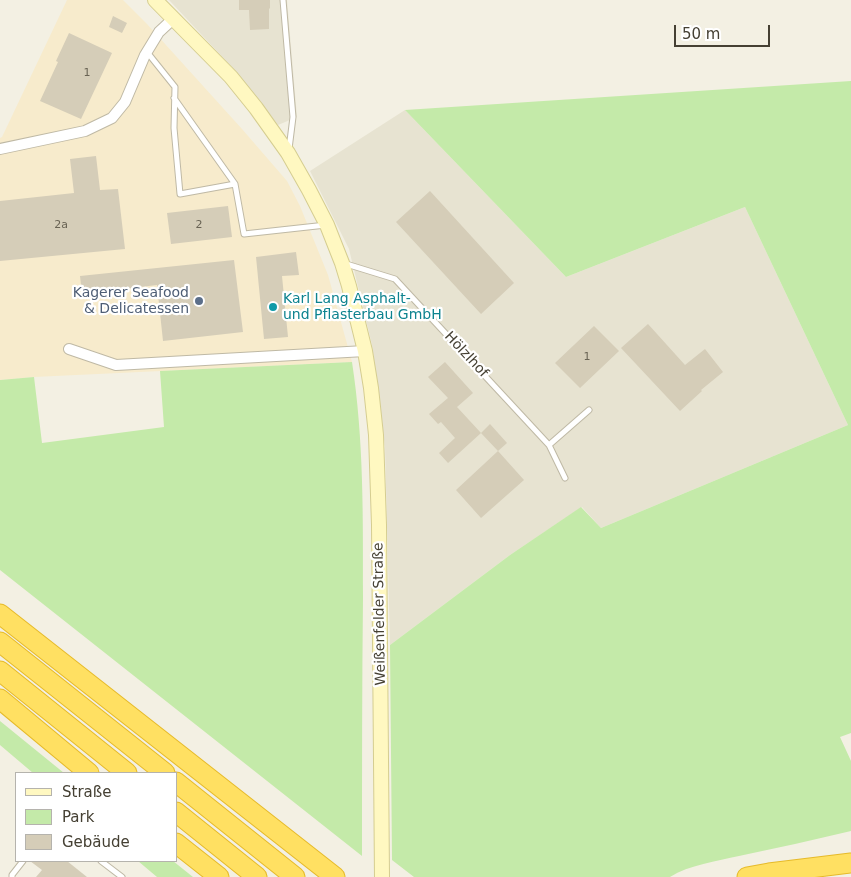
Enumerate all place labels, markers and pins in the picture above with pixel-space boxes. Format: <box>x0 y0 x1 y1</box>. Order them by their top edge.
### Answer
place label: Kagerer Seafood & Delicatessen <box>73 285 189 318</box>
place label: Karl Lang Asphalt- und Pflasterbau GmbH <box>283 291 442 324</box>
marker: Kagerer Seafood & Delicatessen <box>193 295 205 307</box>
marker: Karl Lang Asphalt- und Pflasterbau GmbH <box>267 301 279 313</box>

